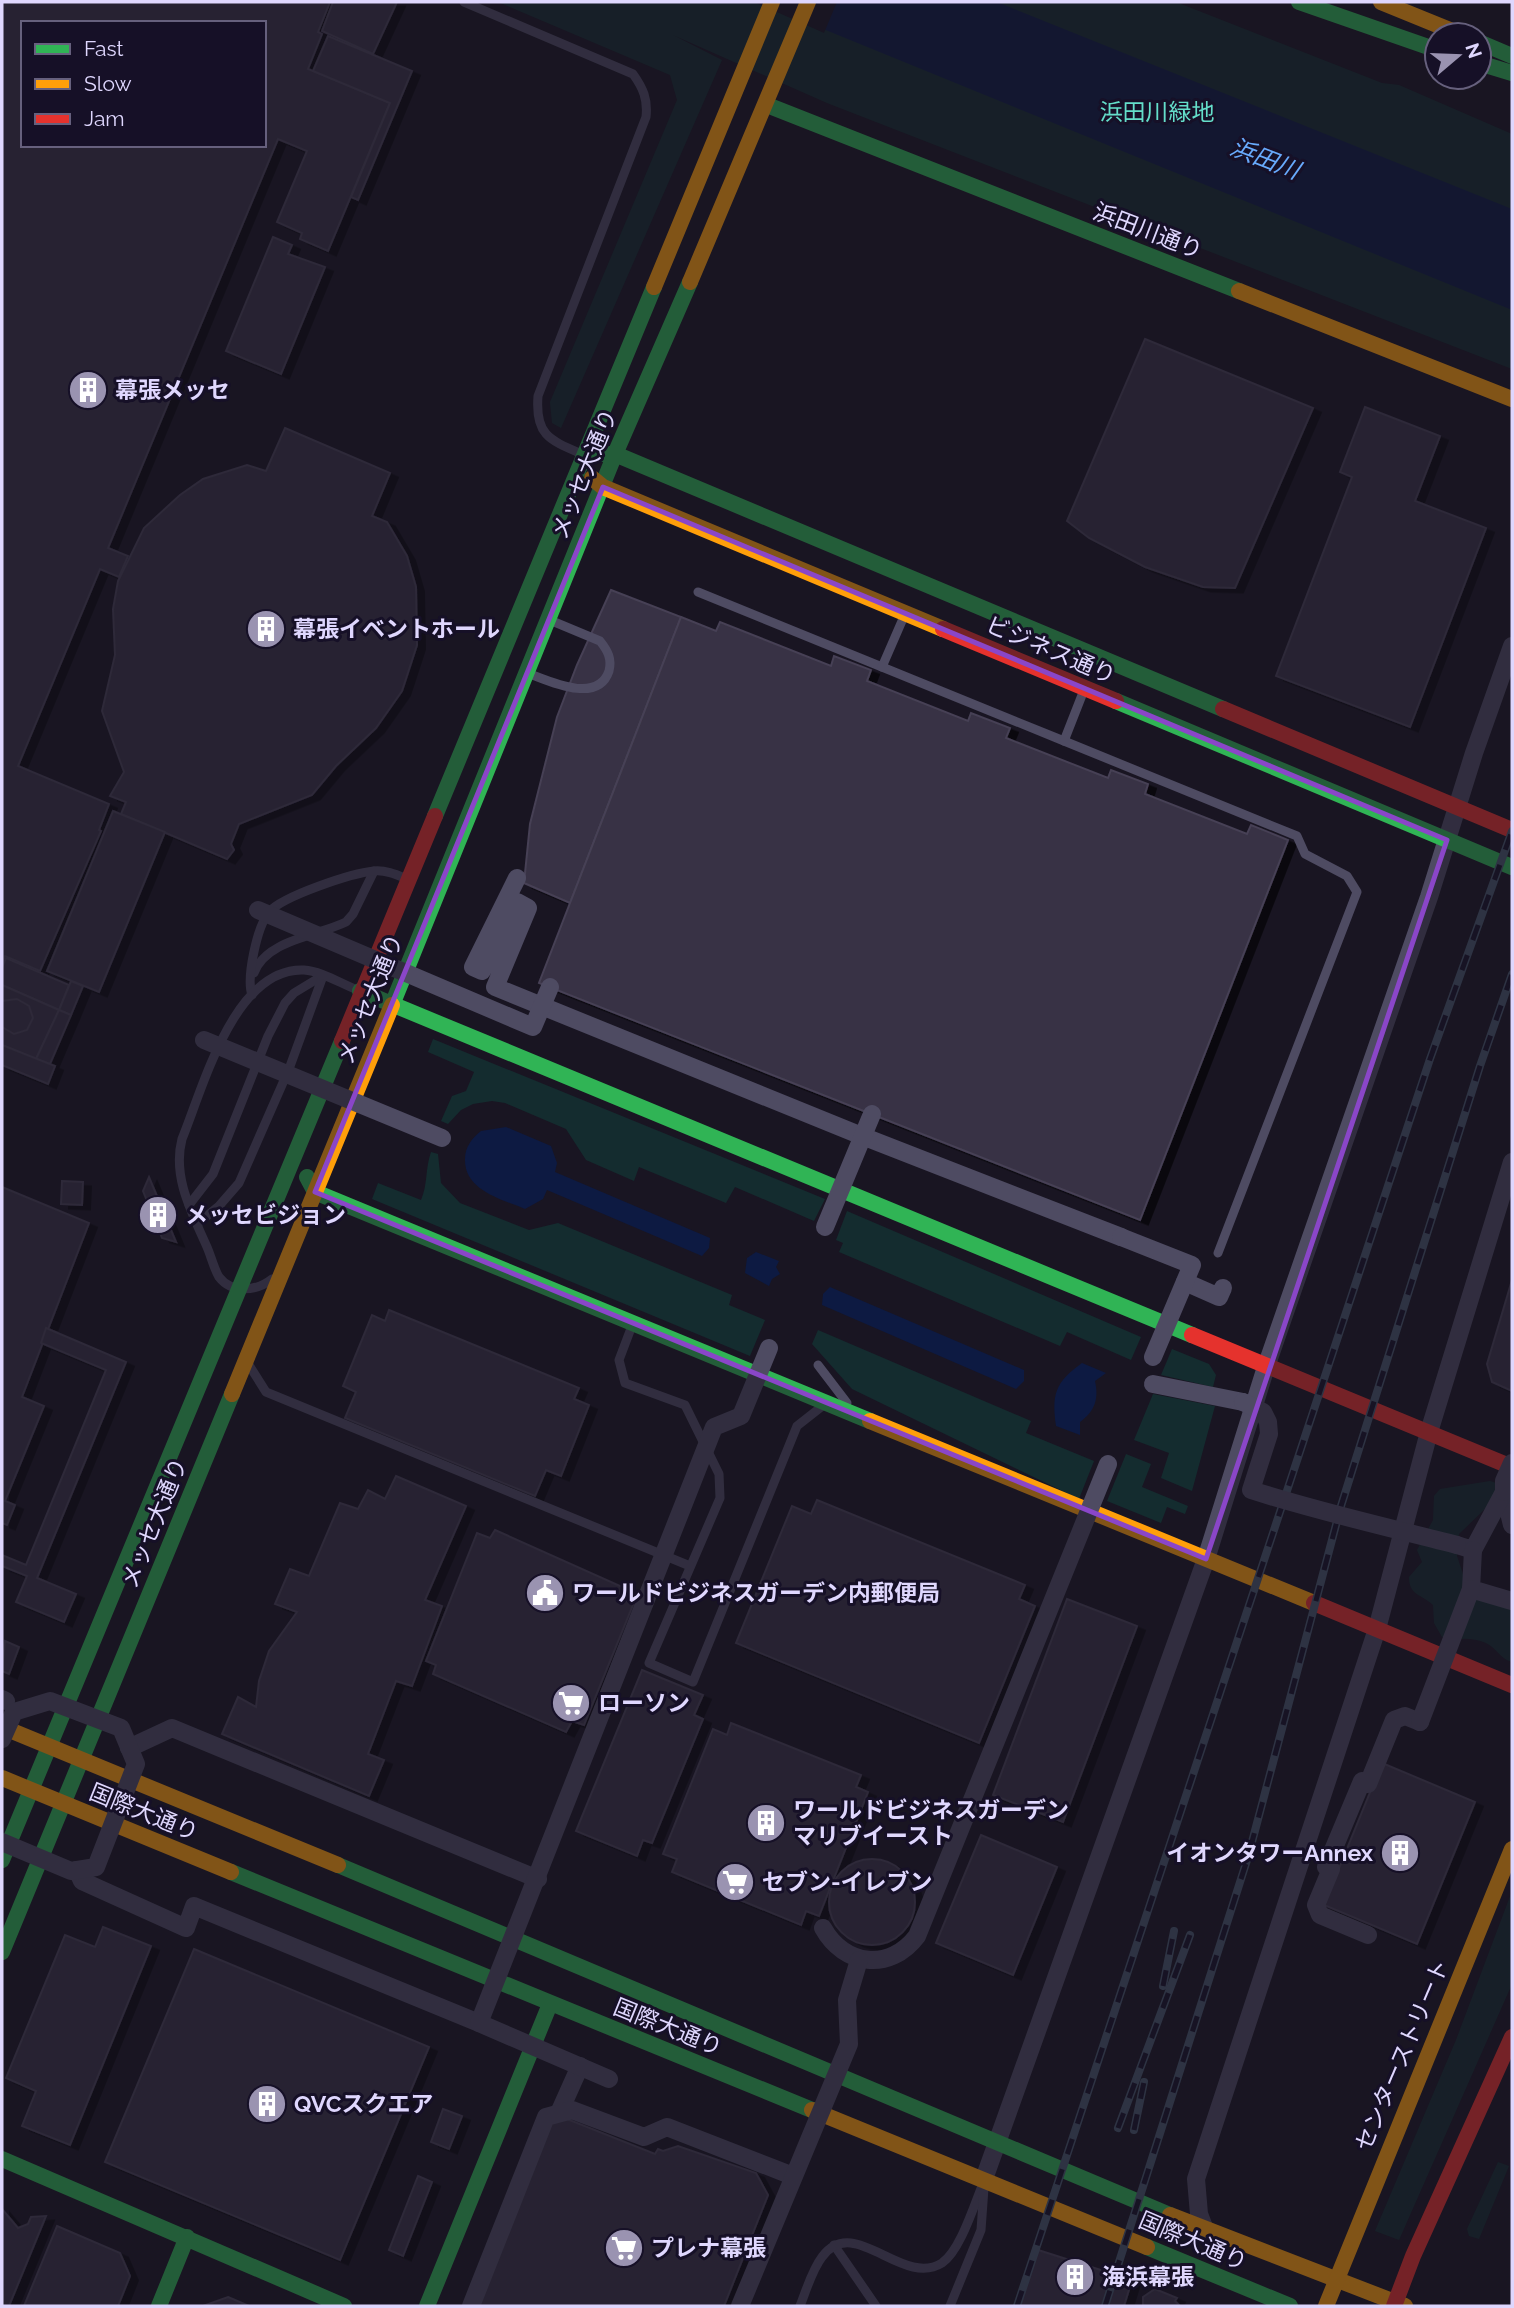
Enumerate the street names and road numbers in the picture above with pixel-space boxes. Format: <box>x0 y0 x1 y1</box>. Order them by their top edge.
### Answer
street label: 浜田川通り <box>1090 197 1207 264</box>
street label: メッセ大通り <box>545 405 622 543</box>
street label: ビジネス通り <box>982 610 1120 689</box>
street label: メッセ大通り <box>331 930 408 1068</box>
street label: メッセ大通り <box>115 1454 192 1592</box>
street label: 国際大通り <box>86 1777 203 1846</box>
street label: センターストリート <box>1349 1955 1454 2155</box>
street label: 国際大通り <box>610 1992 727 2061</box>
street label: 国際大通り <box>1135 2206 1251 2275</box>

